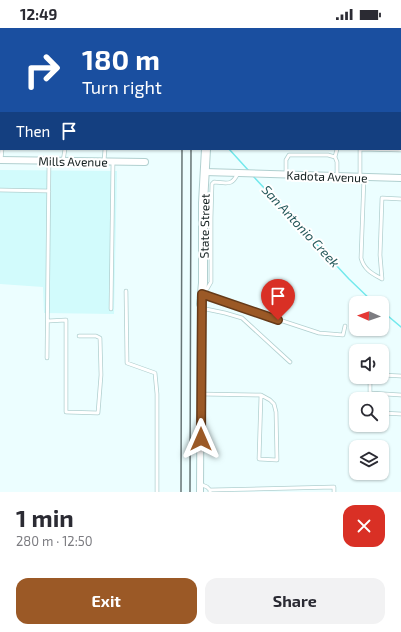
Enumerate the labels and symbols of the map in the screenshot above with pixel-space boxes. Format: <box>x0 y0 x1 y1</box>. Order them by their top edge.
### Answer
street label: Mills Avenue <box>38 153 108 169</box>
street label: Kadota Avenue <box>286 168 368 184</box>
water label: San Antonio Creek <box>259 182 343 271</box>
street label: State Street <box>196 193 212 259</box>
pin <box>261 279 295 320</box>
north arrow <box>349 296 389 336</box>
position arrow <box>180 418 222 460</box>

